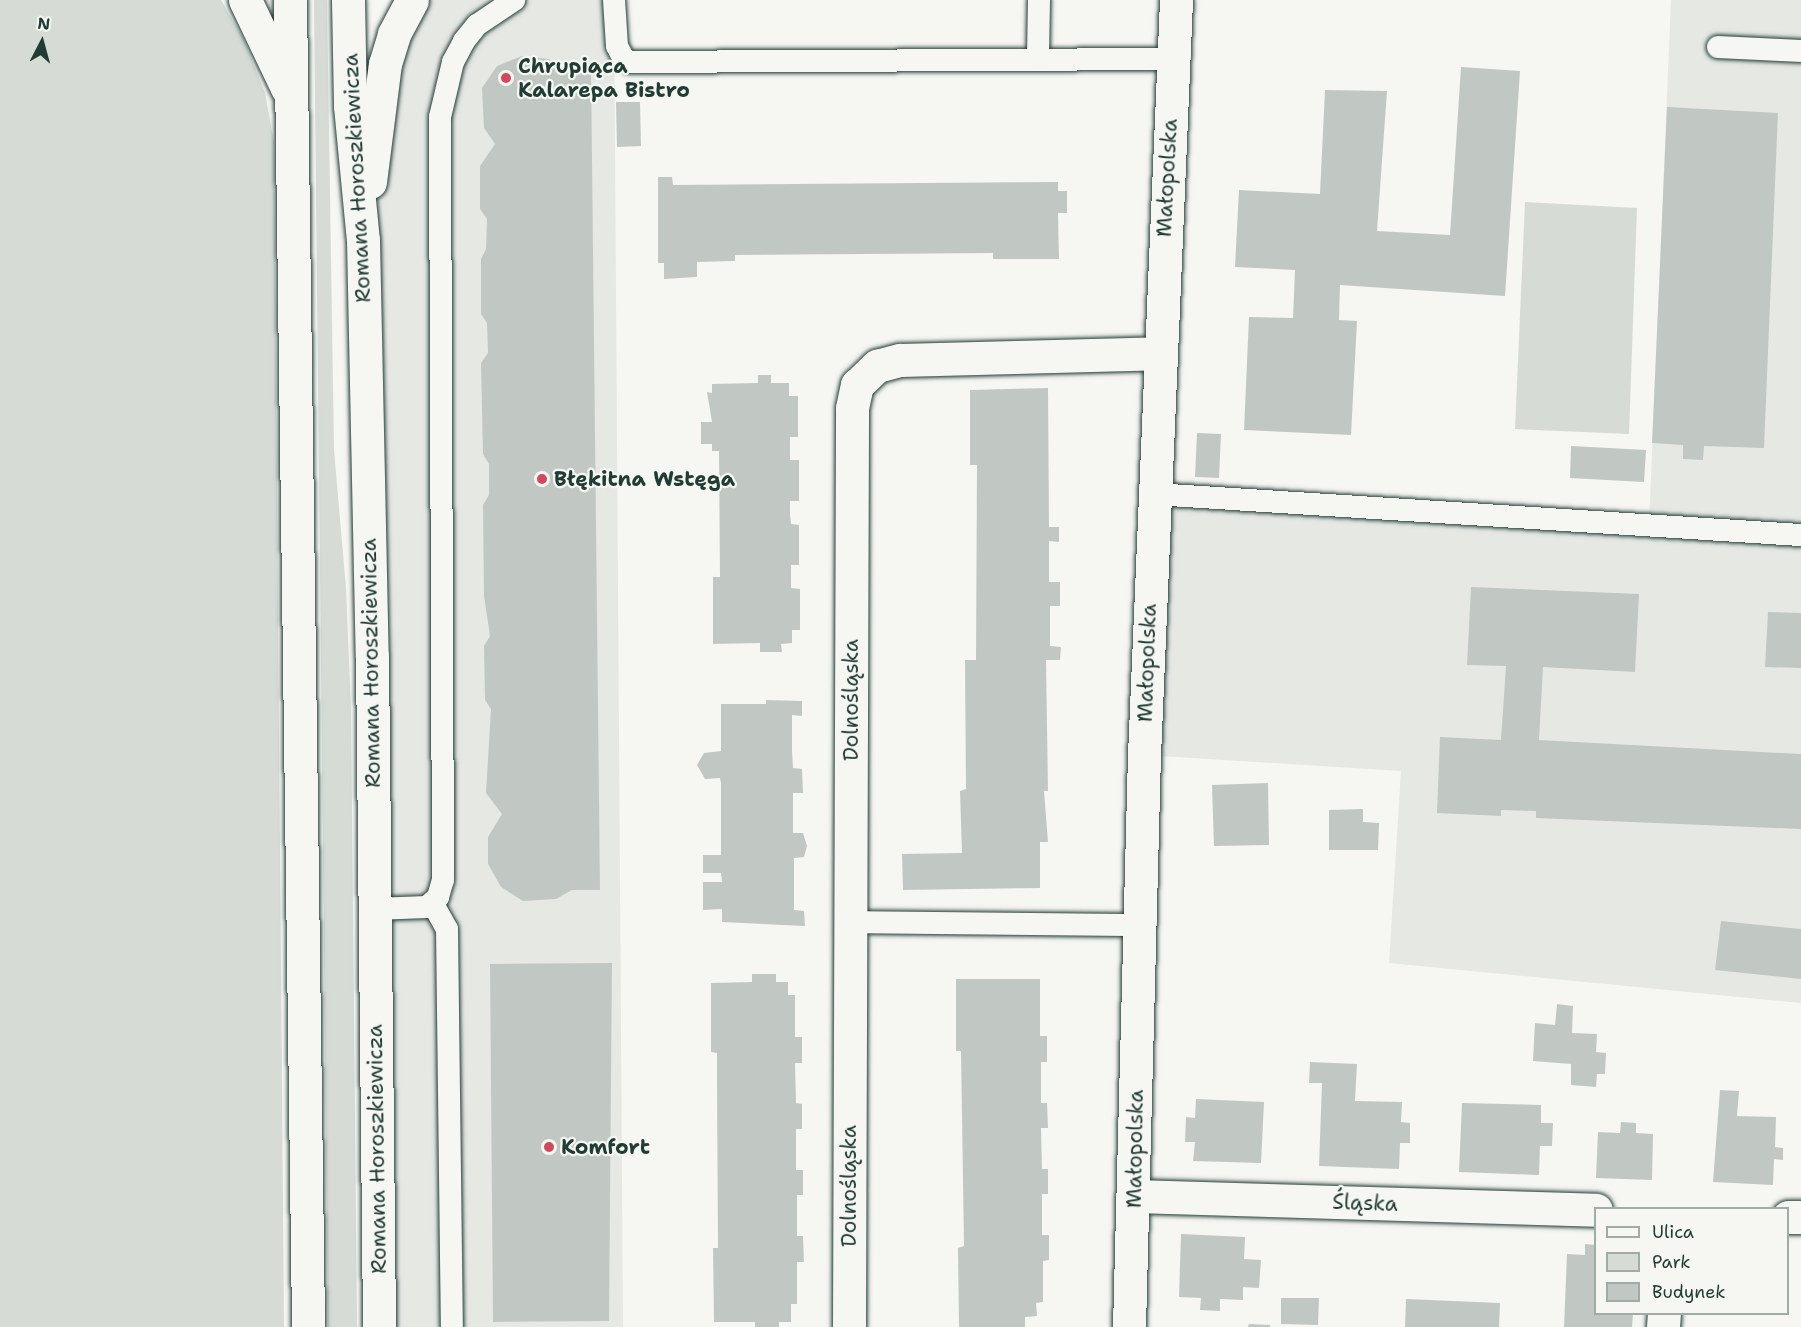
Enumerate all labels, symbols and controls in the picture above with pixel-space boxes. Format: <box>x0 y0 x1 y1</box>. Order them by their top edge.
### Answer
north arrow <box>12 12 72 72</box>
text: N <box>37 12 51 35</box>
street label: Romana Horoszkiewicza <box>338 53 376 303</box>
place label: Chrupiąca Kalarepa Bistro <box>518 53 690 103</box>
marker: Chrupiąca Kalarepa Bistro <box>499 71 513 85</box>
street label: Małopolska <box>1151 118 1183 238</box>
place label: Błękitna Wstęga <box>554 466 735 492</box>
marker: Błękitna Wstęga <box>535 472 549 486</box>
street label: Romana Horoszkiewicza <box>356 538 386 788</box>
street label: Małopolska <box>1132 603 1162 723</box>
street label: Dolnośląska <box>838 639 864 761</box>
street label: Romana Horoszkiewicza <box>362 1024 392 1274</box>
street label: Małopolska <box>1121 1090 1149 1208</box>
street label: Dolnośląska <box>836 1125 862 1247</box>
place label: Komfort <box>561 1134 650 1160</box>
marker: Komfort <box>542 1140 556 1154</box>
street label: Śląska <box>1332 1189 1398 1217</box>
legend <box>1594 1207 1789 1315</box>
text: Ulica <box>1652 1220 1694 1244</box>
text: Park <box>1652 1250 1691 1274</box>
text: Budynek <box>1652 1280 1726 1304</box>

